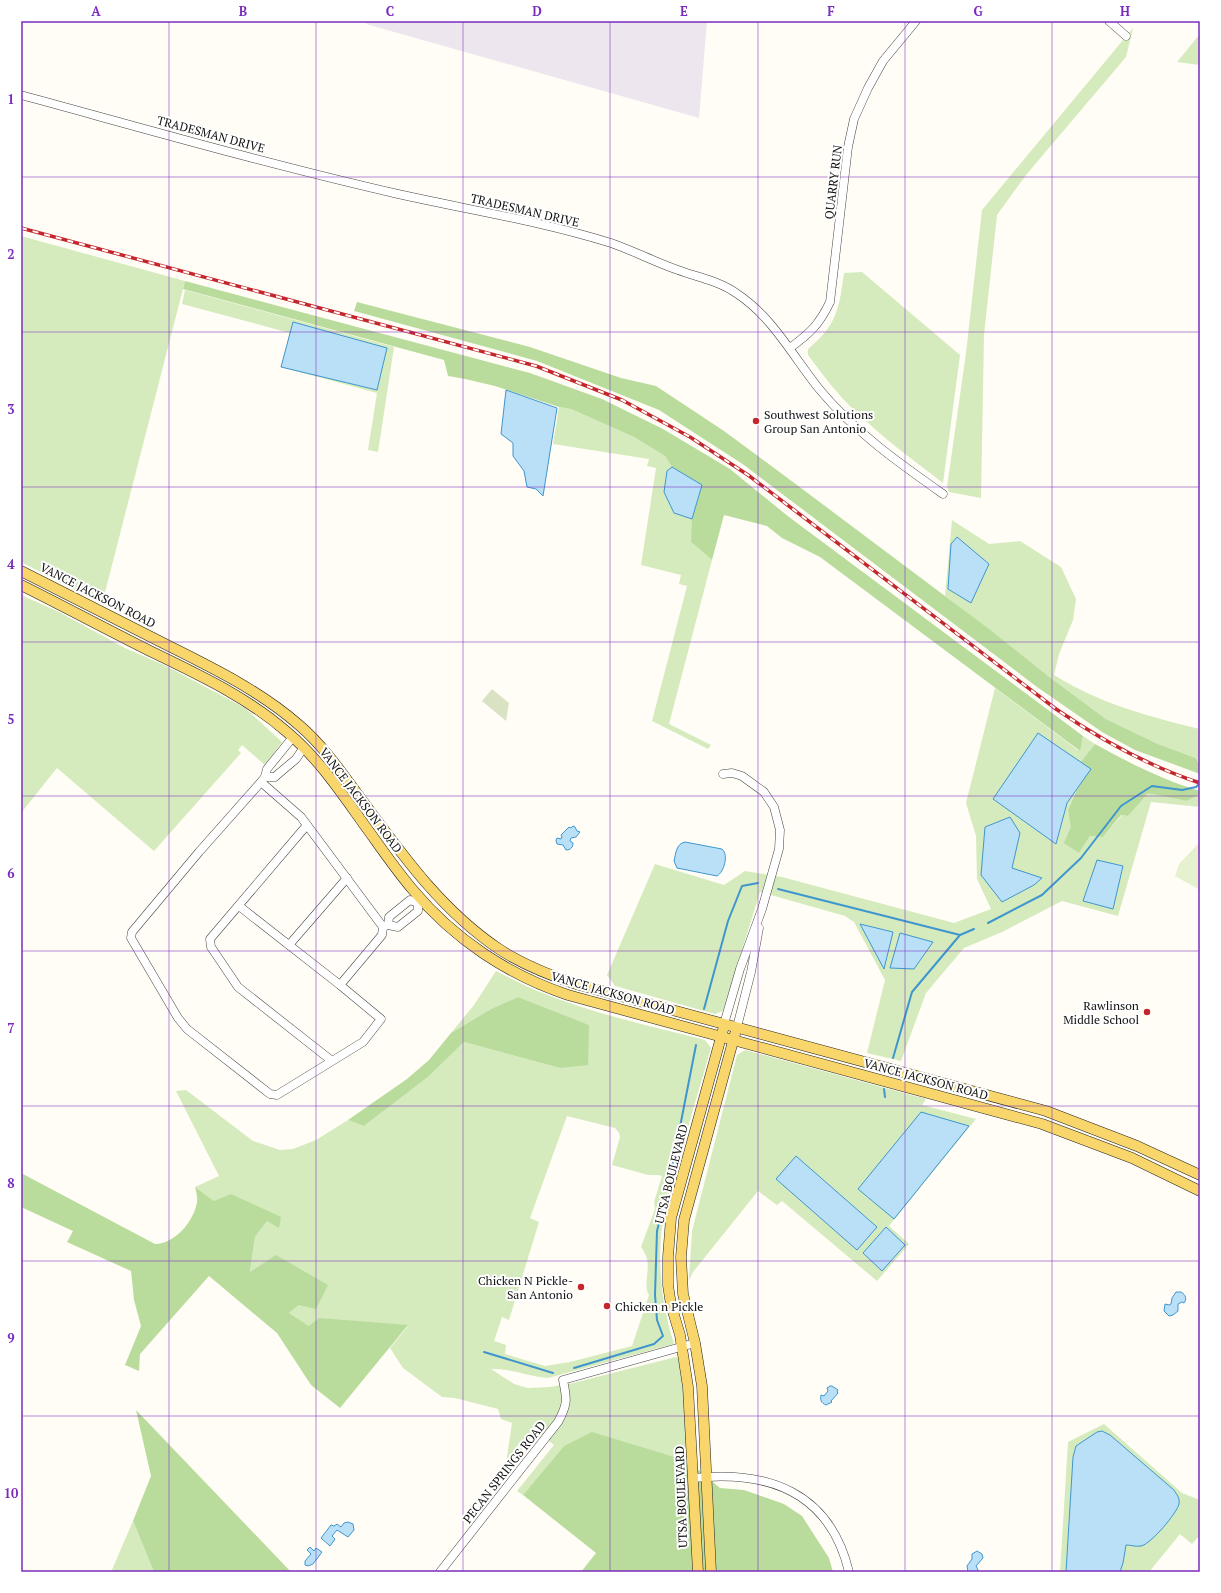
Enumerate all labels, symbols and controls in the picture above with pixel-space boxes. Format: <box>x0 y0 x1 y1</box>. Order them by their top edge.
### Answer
text: A <box>91 2 101 20</box>
text: B <box>239 2 247 20</box>
text: C <box>386 2 394 20</box>
text: D <box>532 2 542 20</box>
text: E <box>680 2 688 20</box>
text: F <box>827 2 835 20</box>
text: G <box>973 2 983 20</box>
text: H <box>1120 2 1130 20</box>
text: 1 <box>7 90 15 108</box>
street label: TRADESMAN DRIVE <box>155 112 267 156</box>
street label: QUARRY RUN <box>821 144 845 220</box>
street label: TRADESMAN DRIVE <box>469 190 581 230</box>
text: 2 <box>7 245 15 263</box>
text: 3 <box>7 400 15 418</box>
place label: Southwest Solutions Group San Antonio <box>764 407 873 436</box>
marker: Southwest Solutions Group San Antonio <box>751 416 761 426</box>
text: 4 <box>7 555 15 573</box>
street label: VANCE JACKSON ROAD <box>38 559 158 631</box>
text: 5 <box>7 710 15 728</box>
street label: VANCE JACKSON ROAD <box>317 744 405 856</box>
text: 6 <box>7 864 15 882</box>
street label: VANCE JACKSON ROAD <box>549 968 677 1018</box>
place label: Rawlinson Middle School <box>1063 998 1139 1027</box>
marker: Rawlinson Middle School <box>1142 1007 1152 1017</box>
text: 7 <box>7 1019 15 1037</box>
street label: VANCE JACKSON ROAD <box>862 1055 990 1103</box>
street label: UTSA BOULEVARD <box>651 1123 691 1225</box>
text: 8 <box>7 1174 15 1192</box>
place label: Chicken N Pickle- San Antonio <box>478 1273 573 1302</box>
marker: Chicken N Pickle- San Antonio <box>576 1282 586 1292</box>
place label: Chicken n Pickle <box>615 1299 703 1314</box>
marker: Chicken n Pickle <box>602 1301 612 1311</box>
text: 9 <box>7 1329 15 1347</box>
street label: PECAN SPRINGS ROAD <box>459 1418 549 1526</box>
street label: UTSA BOULEVARD <box>672 1446 690 1548</box>
text: 10 <box>4 1484 19 1502</box>

